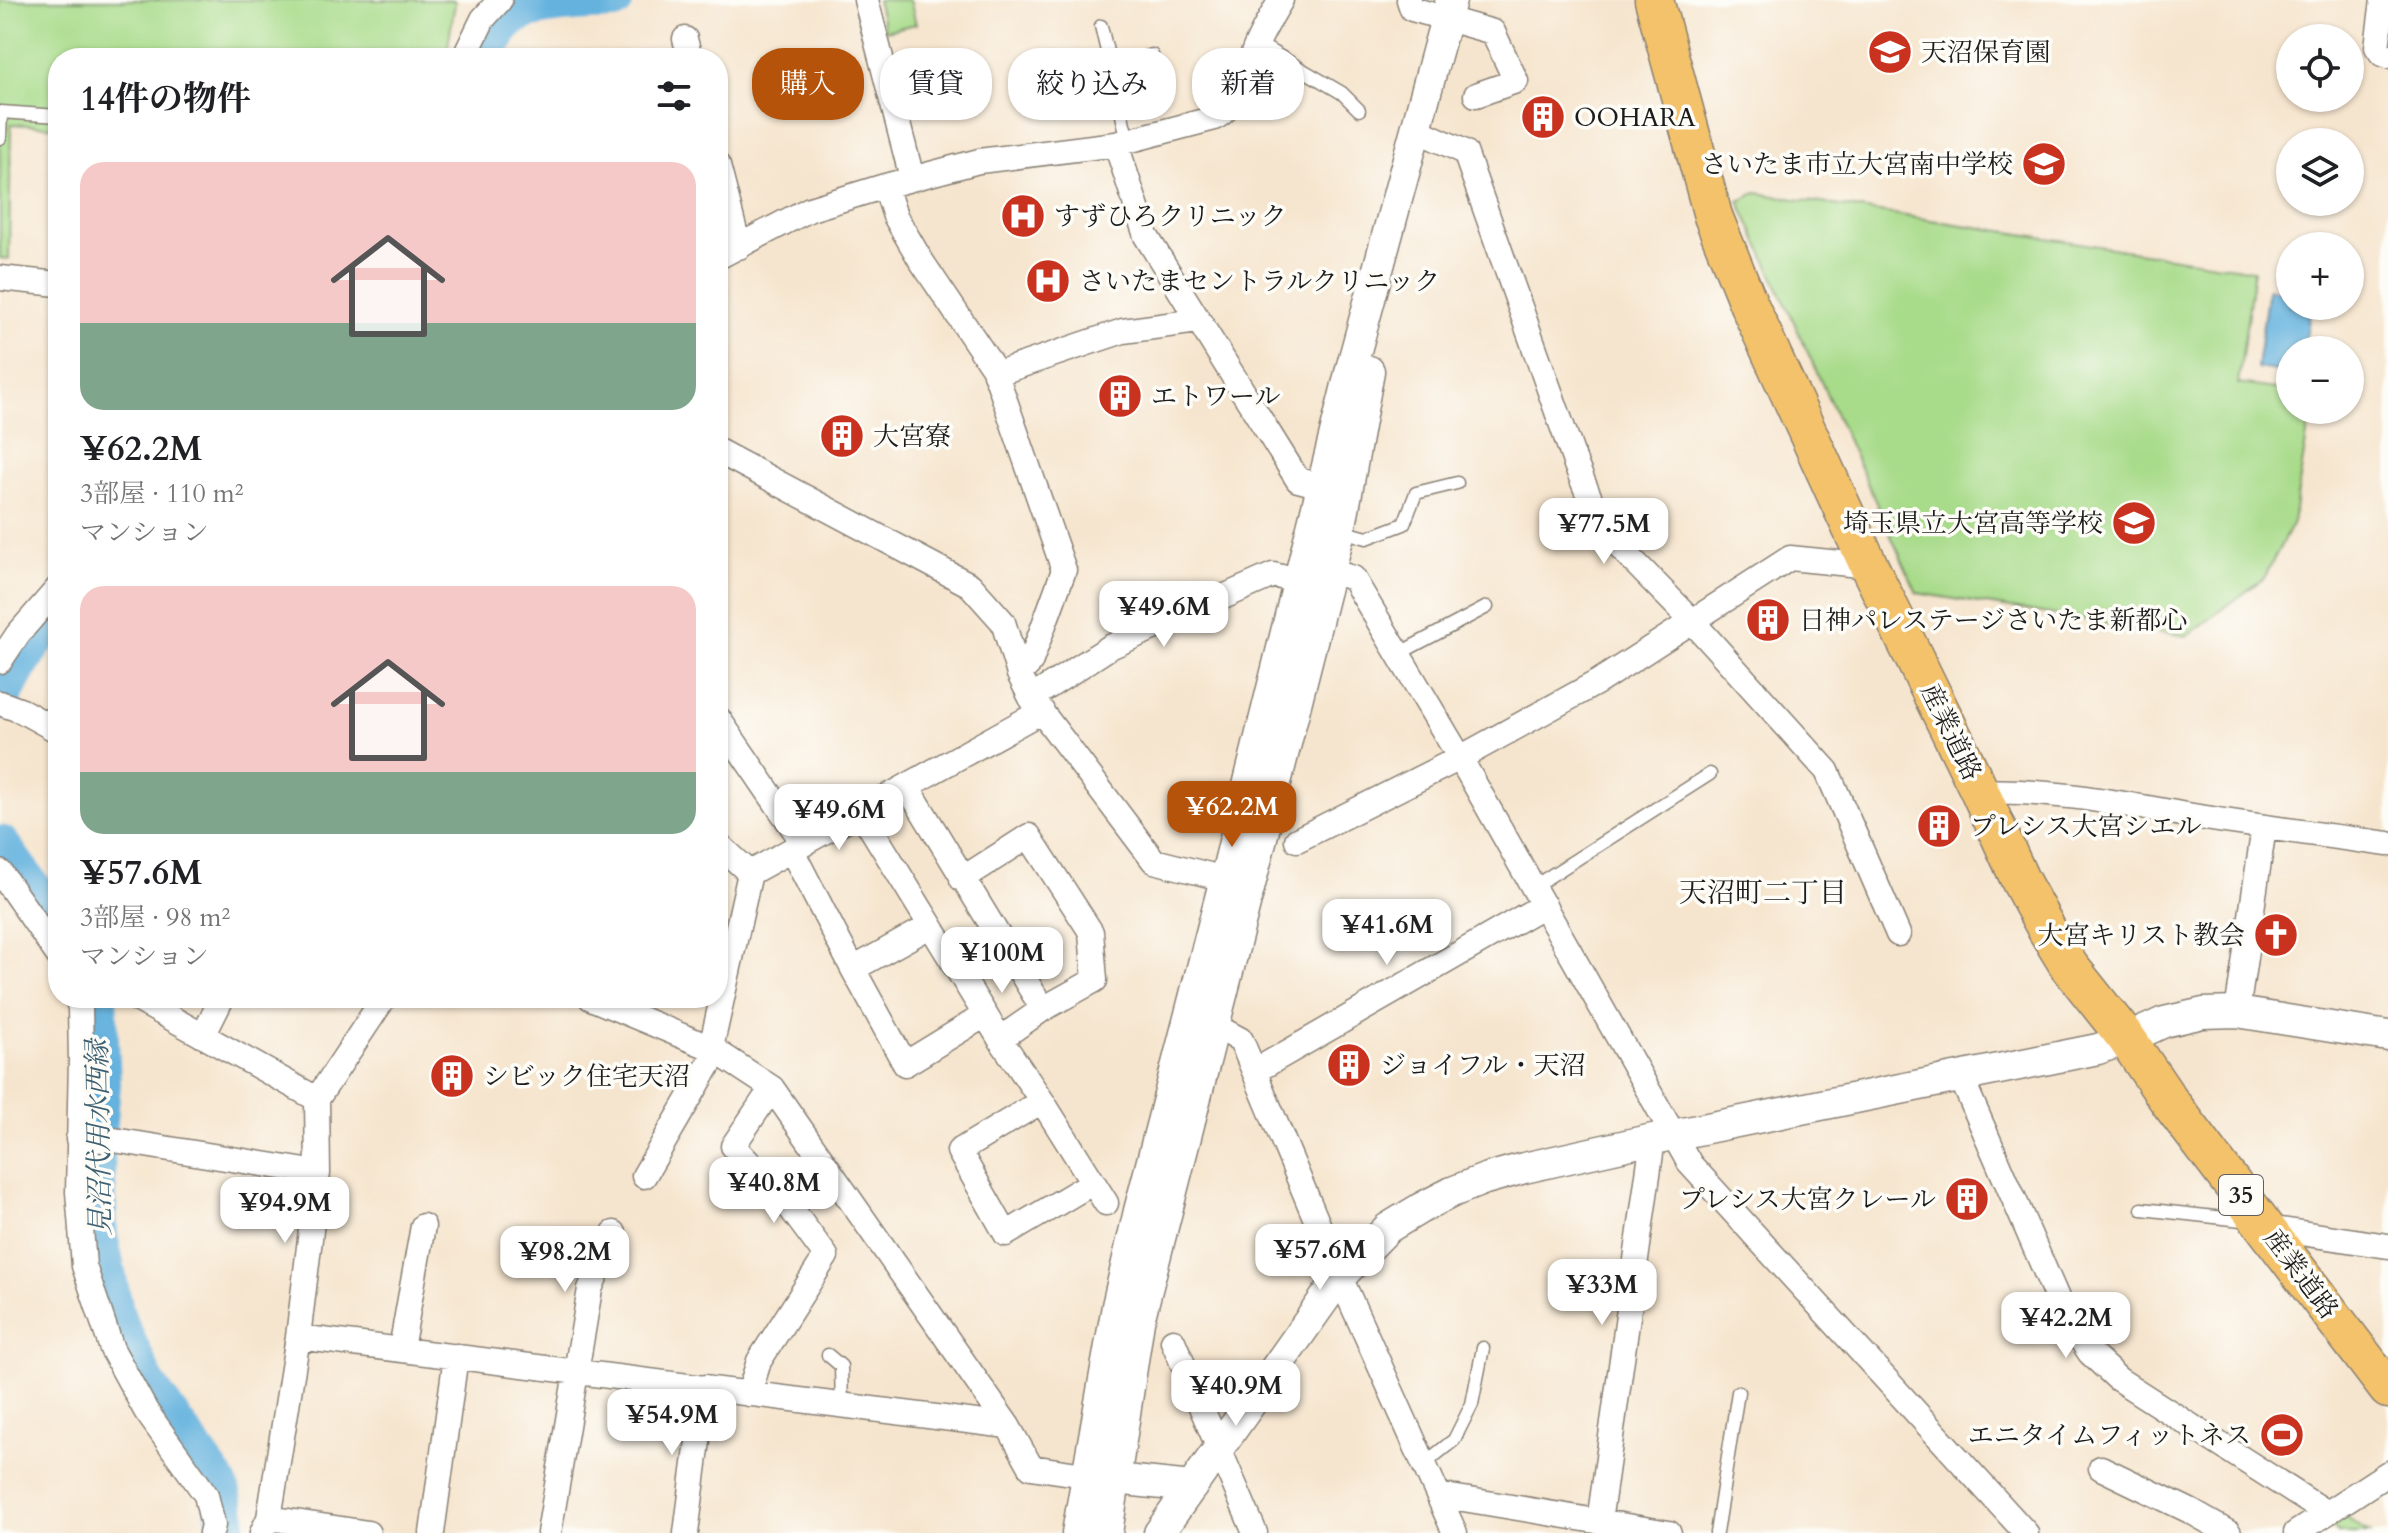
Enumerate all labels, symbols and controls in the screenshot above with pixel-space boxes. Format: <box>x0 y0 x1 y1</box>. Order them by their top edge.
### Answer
map controls <box>2276 24 2364 424</box>
button: locate <box>2276 24 2364 112</box>
school or university icon: 天沼保育園 <box>1866 28 1914 76</box>
place label: 天沼保育園 <box>1921 35 2051 70</box>
chip: 購入 <box>752 48 864 120</box>
chip: 賃貸 <box>880 48 992 120</box>
chip: 絞り込み <box>1008 48 1176 120</box>
chip: 新着 <box>1192 48 1304 120</box>
icon: filters <box>652 74 696 118</box>
text: 14件の物件 <box>80 76 251 122</box>
building icon: OOHARA <box>1519 93 1567 141</box>
place label: OOHARA <box>1574 100 1696 135</box>
button: layers <box>2276 128 2364 216</box>
school or university icon: さいたま市立大宮南中学校 <box>2020 140 2068 188</box>
place label: さいたま市立大宮南中学校 <box>1701 147 2013 182</box>
hospital icon: すずひろクリニック <box>999 192 1047 240</box>
place label: すずひろクリニック <box>1054 199 1287 234</box>
icon: home <box>316 214 460 358</box>
button: + <box>2276 232 2364 320</box>
hospital icon: さいたまセントラルクリニック <box>1024 257 1072 305</box>
place label: さいたまセントラルクリニック <box>1079 264 1440 299</box>
button: − <box>2276 336 2364 424</box>
building icon: エトワール <box>1096 372 1144 420</box>
place label: エトワール <box>1151 379 1280 414</box>
building icon: 大宮寮 <box>818 412 866 460</box>
place label: 大宮寮 <box>873 419 951 454</box>
text: ¥62.2M <box>80 426 202 472</box>
text: 3部屋 · 110 m² <box>80 476 244 511</box>
pin: ¥77.5M <box>1539 498 1669 566</box>
school or university icon: 埼玉県立大宮高等学校 <box>2110 499 2158 547</box>
text: ¥77.5M <box>1557 506 1651 541</box>
place label: 埼玉県立大宮高等学校 <box>1843 506 2103 541</box>
text: マンション <box>80 515 209 550</box>
pin: ¥49.6M <box>1099 581 1229 649</box>
text: ¥49.6M <box>1117 589 1211 624</box>
building icon: 日神パレステージさいたま新都心 <box>1744 596 1792 644</box>
place label: 日神パレステージさいたま新都心 <box>1799 603 2187 638</box>
icon: home <box>316 638 460 782</box>
street label: 産業道路 <box>1912 678 1990 786</box>
pin: ¥62.2M <box>1167 781 1297 849</box>
pin: ¥49.6M <box>774 784 904 852</box>
text: ¥62.2M <box>1185 789 1279 824</box>
text: ¥49.6M <box>792 792 886 827</box>
building icon: プレシス大宮シエル <box>1915 802 1963 850</box>
place label: プレシス大宮シエル <box>1970 809 2202 844</box>
text: ¥57.6M <box>80 850 202 896</box>
district label: 天沼町二丁目 <box>1679 874 1847 912</box>
pin: ¥41.6M <box>1322 899 1452 967</box>
text: 3部屋 · 98 m² <box>80 900 230 935</box>
text: ¥41.6M <box>1340 907 1434 942</box>
church icon: 大宮キリスト教会 <box>2252 911 2300 959</box>
place label: 大宮キリスト教会 <box>2038 918 2245 953</box>
pin: ¥100M <box>946 927 1058 995</box>
text: ¥100M <box>959 935 1045 970</box>
text: マンション <box>80 939 209 974</box>
water label: 見沼代用水西縁 <box>78 1037 120 1236</box>
building icon: ジョイフル・天沼 <box>1325 1041 1373 1089</box>
place label: ジョイフル・天沼 <box>1380 1048 1586 1083</box>
building icon: シビック住宅天沼 <box>428 1052 476 1100</box>
place label: シビック住宅天沼 <box>483 1059 690 1094</box>
pin: ¥40.8M <box>709 1157 839 1225</box>
text: ¥40.8M <box>727 1165 821 1200</box>
building icon: プレシス大宮クレール <box>1943 1175 1991 1223</box>
road number: 35 <box>2219 1175 2263 1215</box>
pin: ¥94.9M <box>220 1177 350 1245</box>
place label: プレシス大宮クレール <box>1679 1182 1936 1217</box>
text: ¥94.9M <box>238 1185 332 1220</box>
street label: 産業道路 <box>2256 1222 2346 1326</box>
pin: ¥57.6M <box>1255 1224 1385 1292</box>
pin: ¥98.2M <box>500 1226 630 1294</box>
text: ¥57.6M <box>1273 1232 1367 1267</box>
text: ¥98.2M <box>518 1234 612 1269</box>
pin: ¥33M <box>1555 1259 1649 1327</box>
text: ¥33M <box>1566 1267 1638 1302</box>
pin: ¥42.2M <box>2001 1292 2131 1360</box>
text: ¥42.2M <box>2019 1300 2113 1335</box>
pin: ¥40.9M <box>1171 1360 1301 1428</box>
text: ¥40.9M <box>1189 1368 1283 1403</box>
pin: ¥54.9M <box>607 1389 737 1457</box>
text: ¥54.9M <box>625 1397 719 1432</box>
sports icon: エニタイムフィットネス <box>2258 1411 2306 1459</box>
place label: エニタイムフィットネス <box>1968 1418 2251 1453</box>

